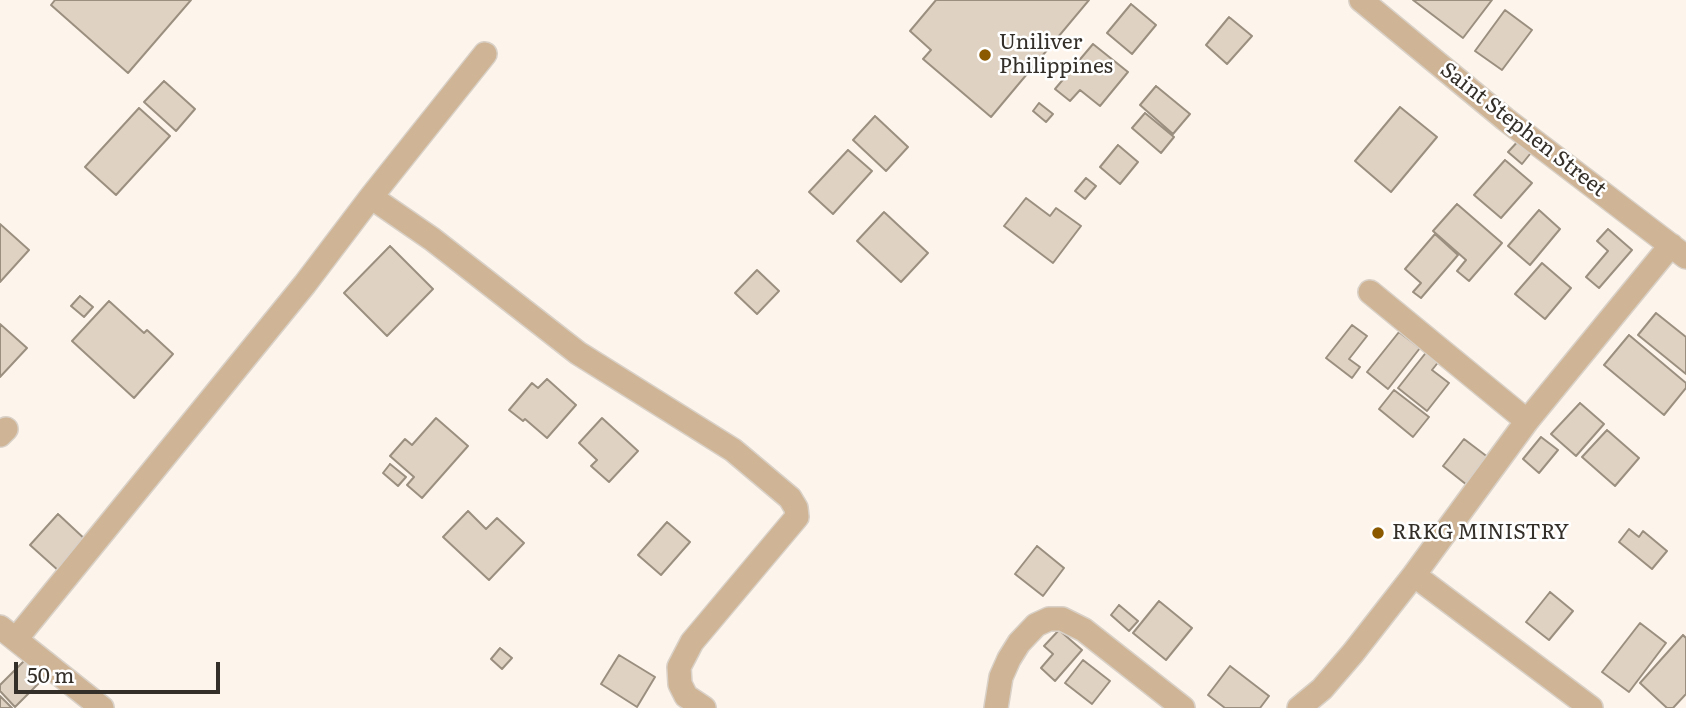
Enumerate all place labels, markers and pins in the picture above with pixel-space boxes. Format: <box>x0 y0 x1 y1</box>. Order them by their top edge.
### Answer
place label: Uniliver Philippines <box>999 30 1113 80</box>
marker: Uniliver Philippines <box>977 47 993 63</box>
place label: RRKG MINISTRY <box>1392 520 1569 546</box>
marker: RRKG MINISTRY <box>1370 525 1386 541</box>

